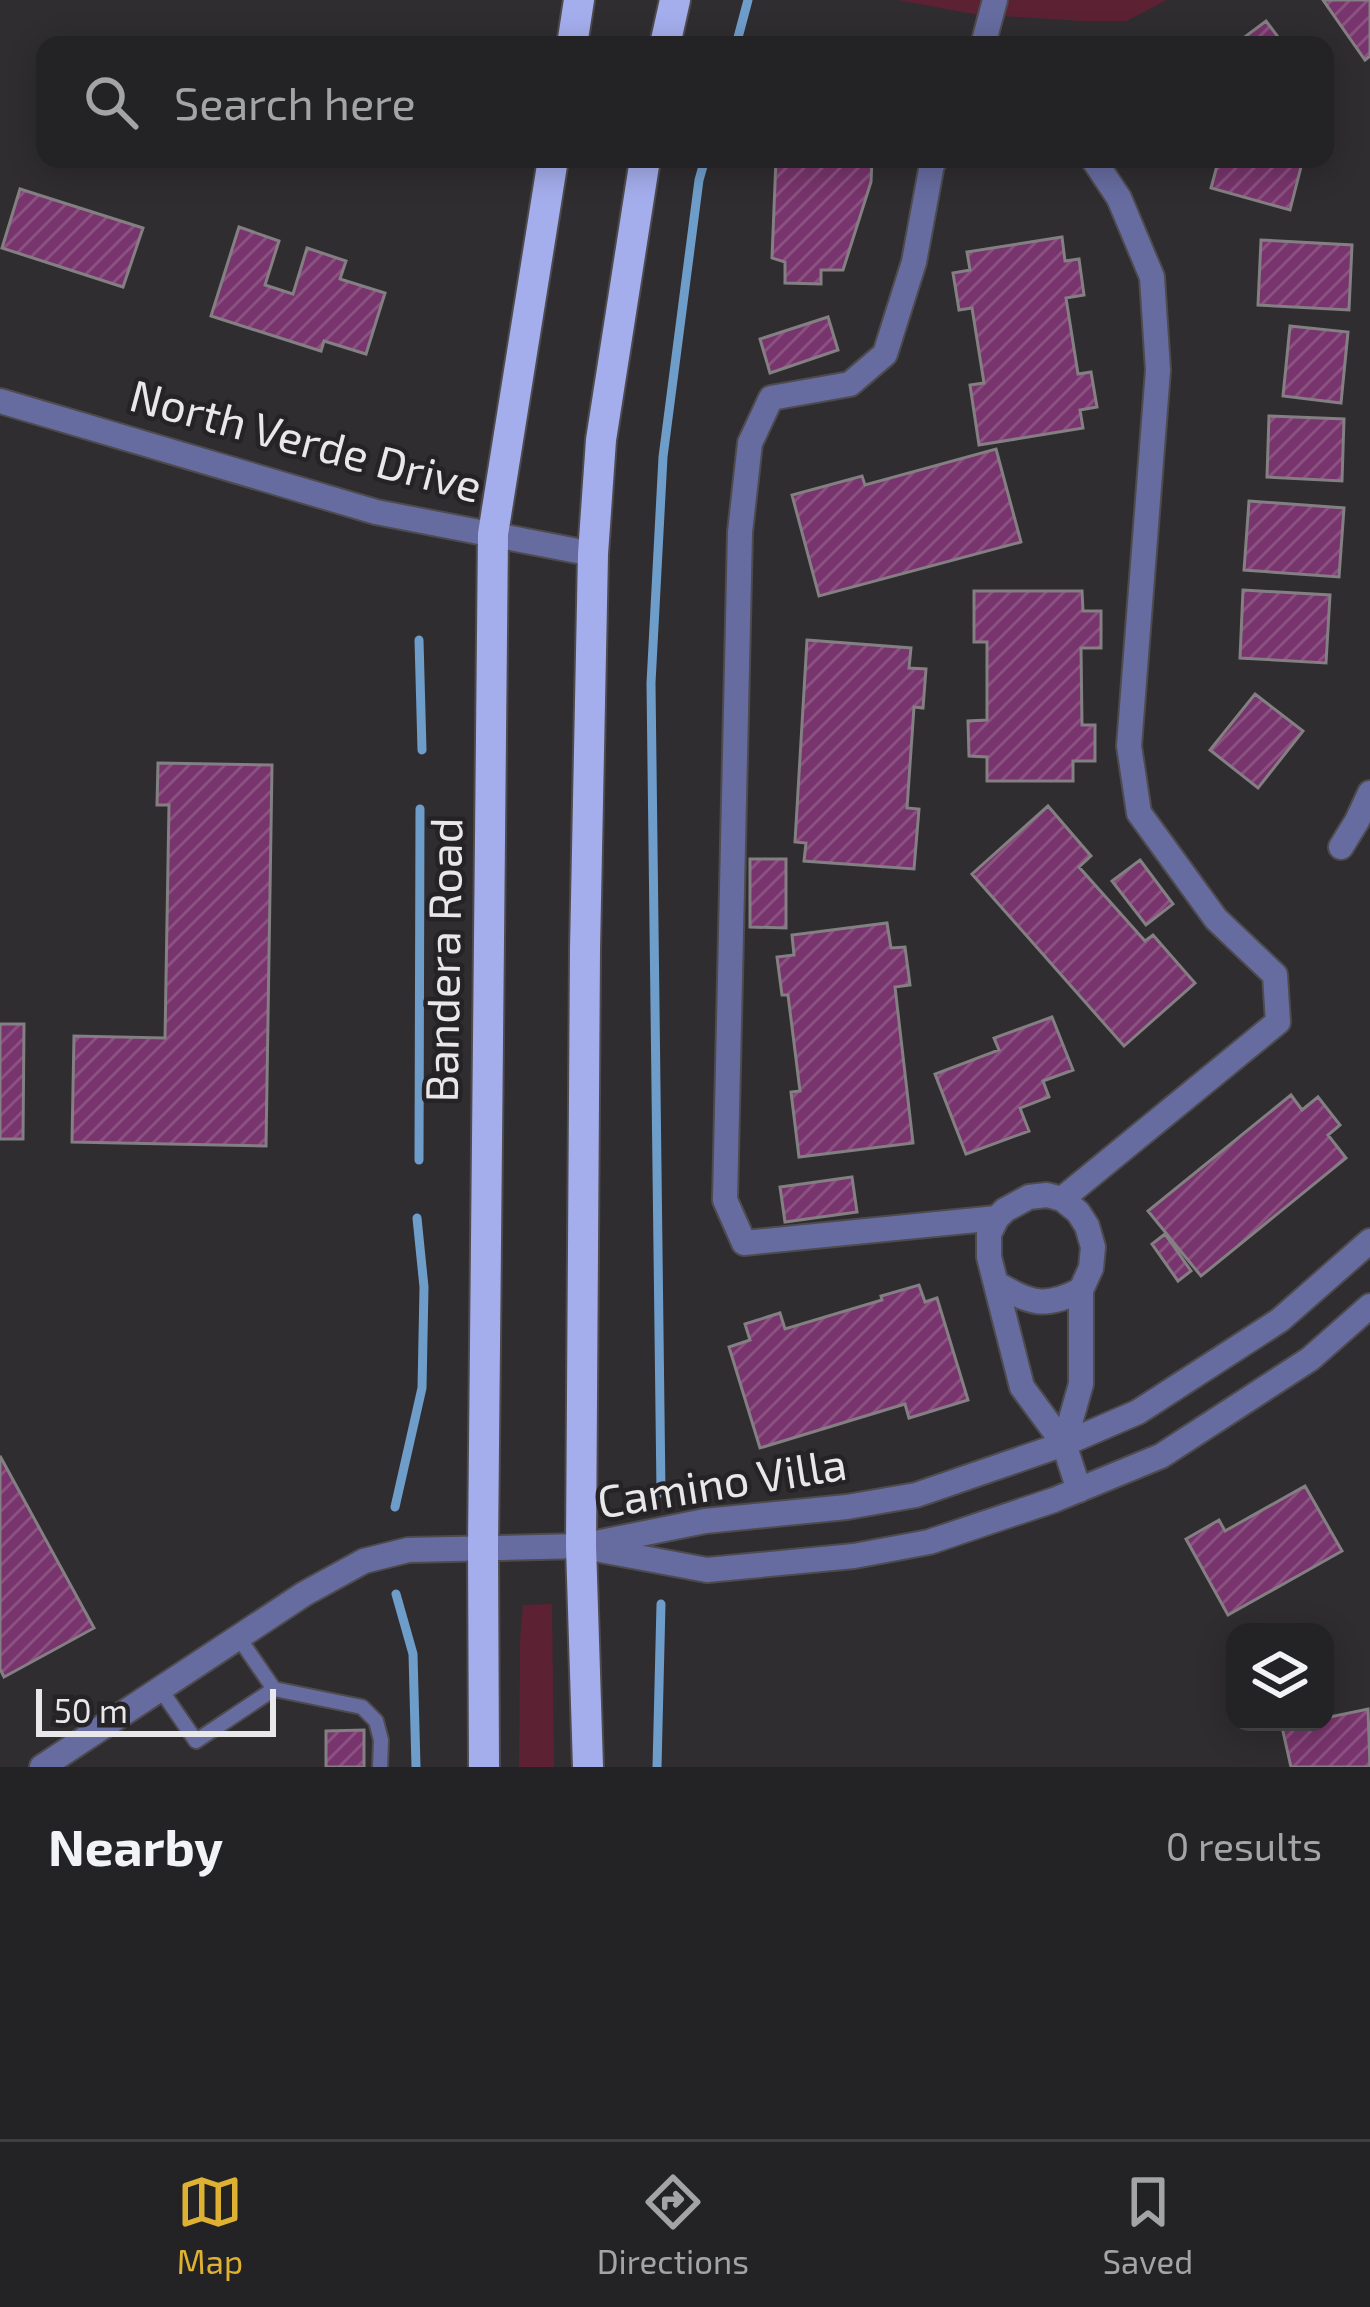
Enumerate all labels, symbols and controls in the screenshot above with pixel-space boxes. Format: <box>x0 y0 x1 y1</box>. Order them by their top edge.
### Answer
search box <box>36 36 1334 168</box>
icon: search <box>78 69 144 135</box>
text: Search here <box>174 75 416 129</box>
street label: North Verde Drive <box>125 366 488 512</box>
street label: Bandera Road <box>413 817 471 1103</box>
street label: Camino Villa <box>593 1435 850 1527</box>
map controls <box>1226 1623 1334 1731</box>
button: layers <box>1226 1623 1334 1731</box>
scale bar <box>36 1683 276 1736</box>
text: 50 m <box>54 1690 128 1730</box>
text: Nearby <box>48 1815 223 1876</box>
text: 0 results <box>1166 1822 1322 1869</box>
tab: Map <box>177 2169 243 2281</box>
tab: Directions <box>597 2169 749 2281</box>
tab: Saved <box>1103 2169 1193 2281</box>

